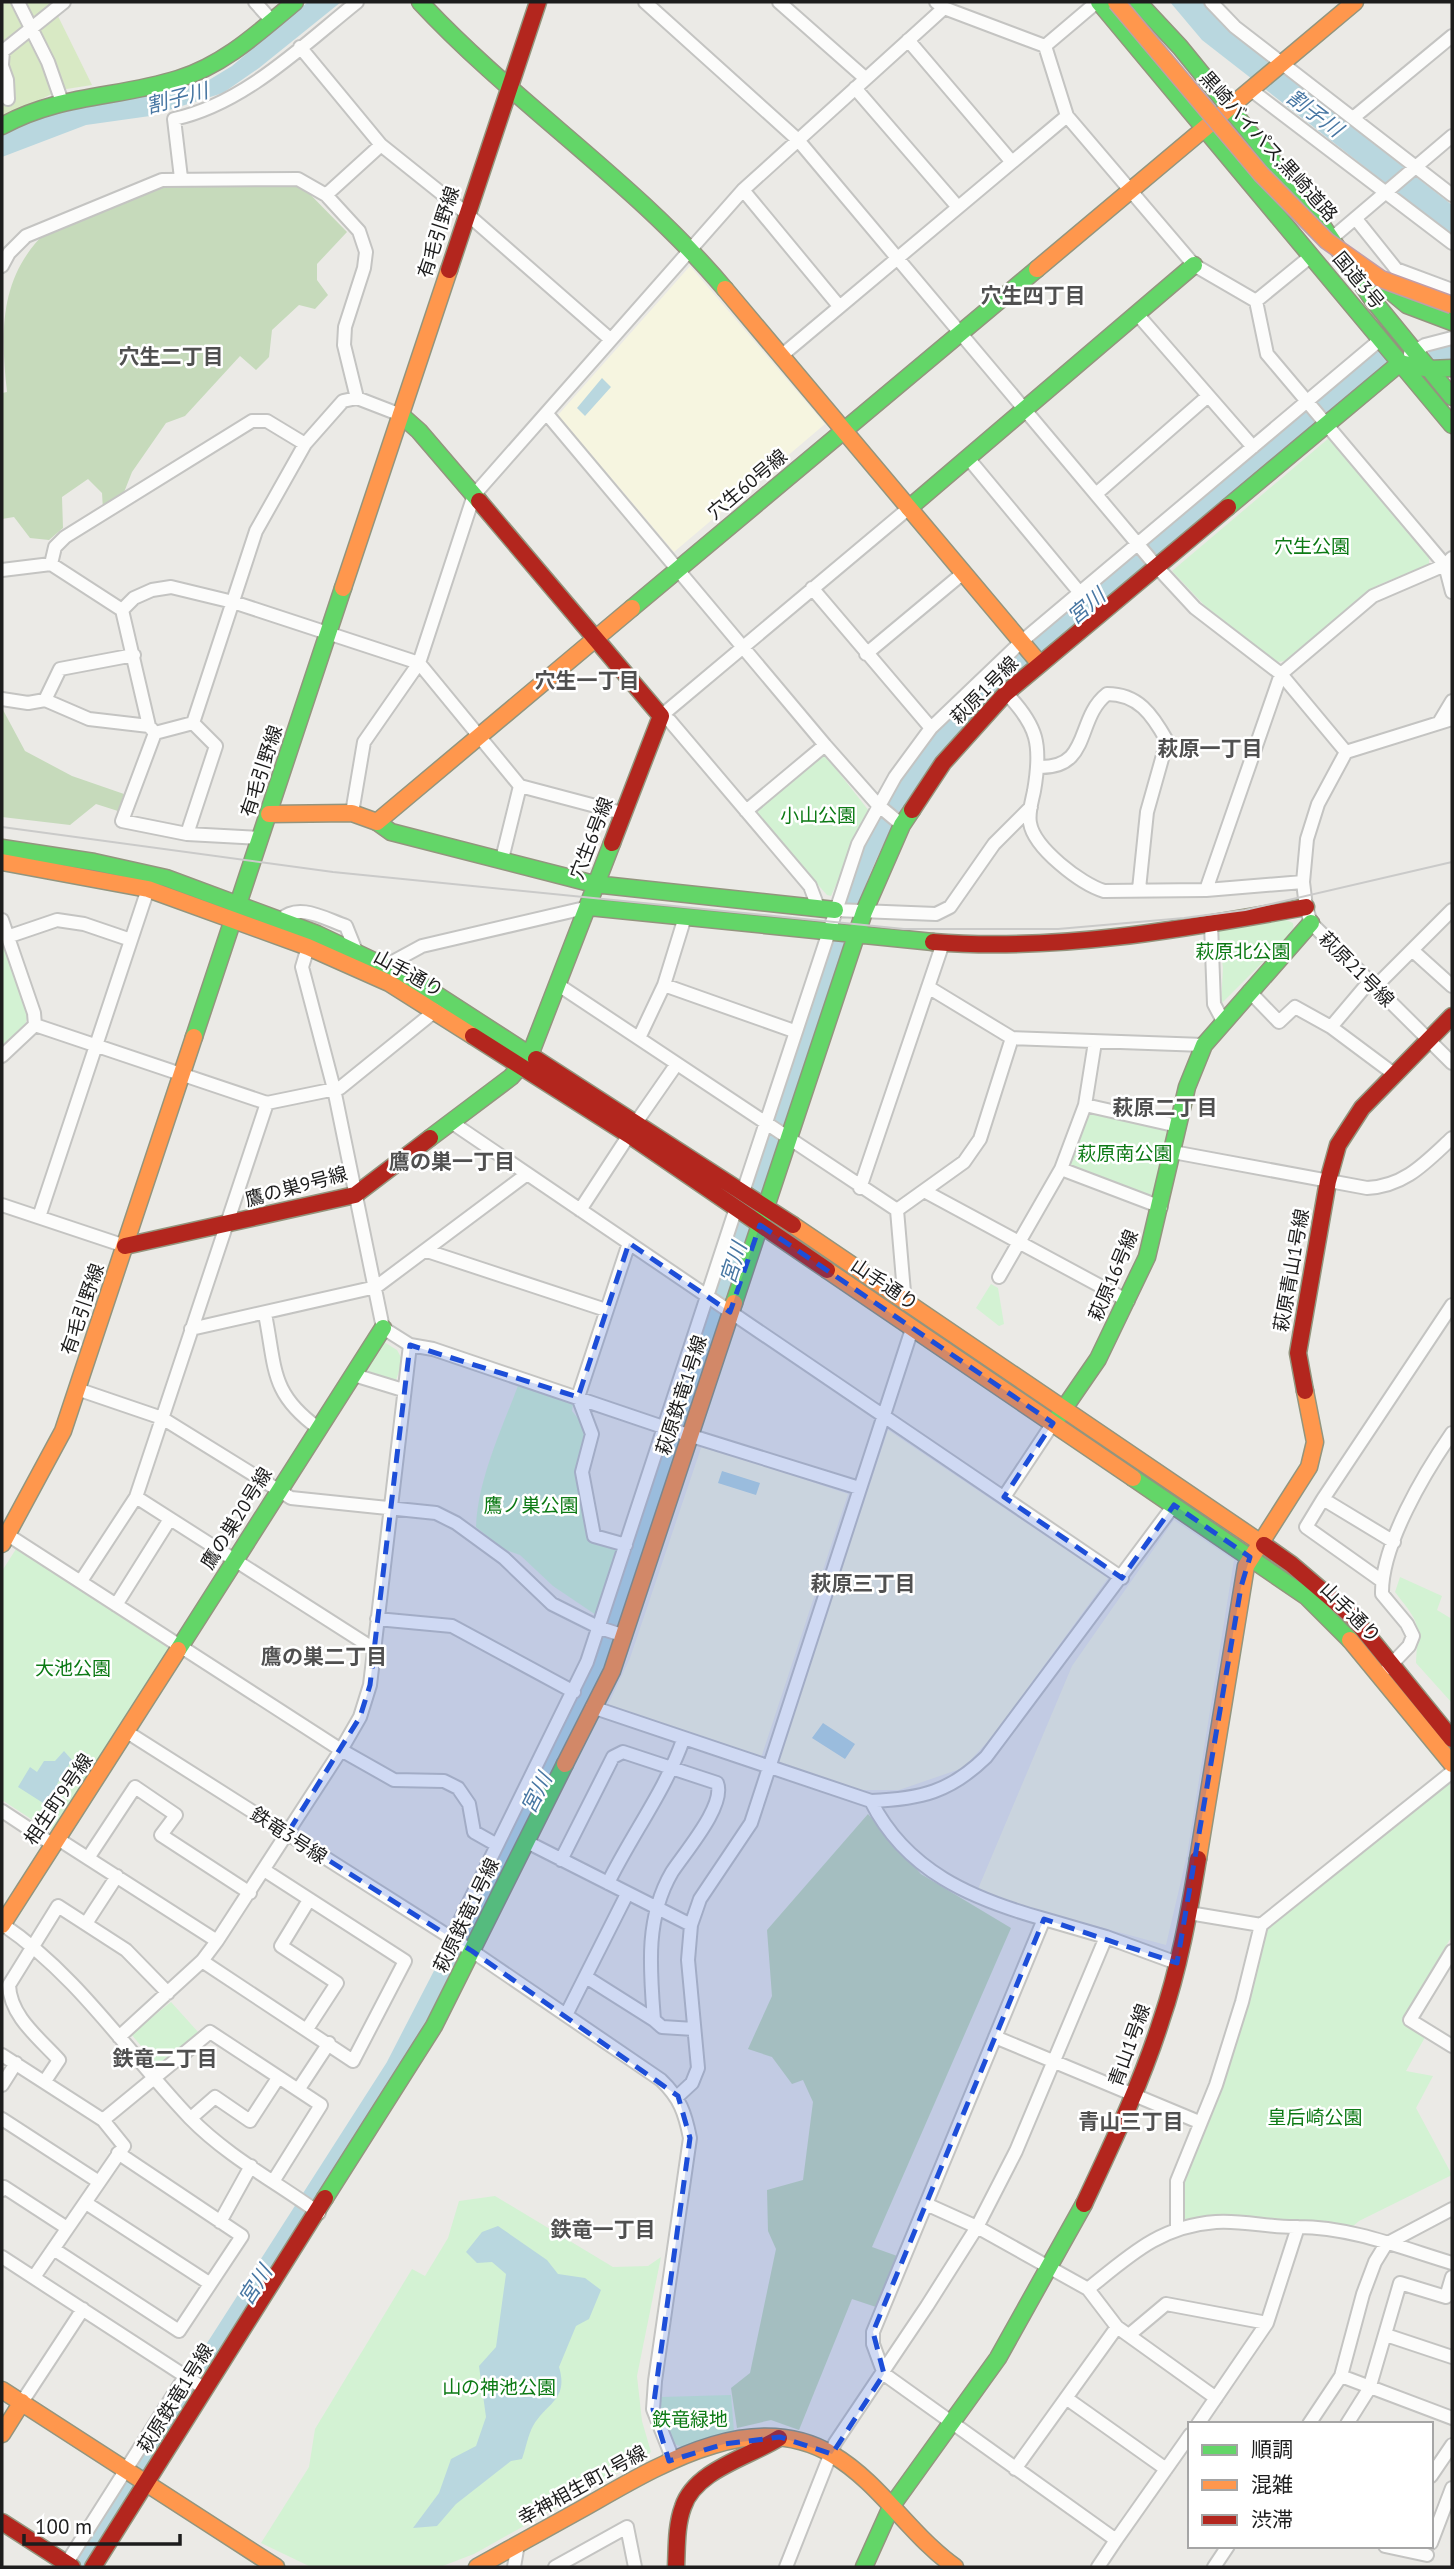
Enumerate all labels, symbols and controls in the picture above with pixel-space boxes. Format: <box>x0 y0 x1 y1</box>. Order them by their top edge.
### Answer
street label: 黒崎バイパス;黒崎道路 <box>1195 66 1343 226</box>
water label: 割子川 <box>143 76 213 119</box>
water label: 割子川 <box>1282 83 1350 144</box>
street label: 有毛引野線 <box>412 183 464 281</box>
street label: 国道3号 <box>1328 246 1390 314</box>
district label: 穴生四丁目 <box>981 282 1086 309</box>
district label: 穴生二丁目 <box>119 343 224 370</box>
street label: 穴生60号線 <box>702 444 792 524</box>
park label: 穴生公園 <box>1274 534 1350 558</box>
water label: 宮川 <box>1061 581 1112 630</box>
street label: 萩原1号線 <box>945 651 1023 729</box>
district label: 穴生一丁目 <box>535 667 640 694</box>
street label: 有毛引野線 <box>235 722 287 820</box>
district label: 萩原一丁目 <box>1158 735 1263 762</box>
street label: 穴生6号線 <box>564 793 618 883</box>
park label: 小山公園 <box>780 803 856 827</box>
street label: 萩原21号線 <box>1314 926 1400 1012</box>
park label: 萩原北公園 <box>1195 939 1291 963</box>
street label: 山手通り <box>370 944 448 1002</box>
district label: 萩原二丁目 <box>1113 1094 1218 1121</box>
park label: 萩原南公園 <box>1077 1141 1173 1165</box>
district label: 鷹の巣一丁目 <box>389 1148 515 1175</box>
street label: 鷹の巣9号線 <box>242 1161 350 1211</box>
street label: 萩原青山1号線 <box>1268 1207 1314 1333</box>
street label: 萩原16号線 <box>1083 1226 1143 1324</box>
water label: 宮川 <box>714 1237 753 1287</box>
street label: 山手通り <box>847 1253 923 1315</box>
street label: 有毛引野線 <box>55 1260 109 1358</box>
street label: 萩原鉄竜1号線 <box>650 1332 712 1458</box>
street label: 鷹の巣20号線 <box>195 1463 277 1573</box>
park label: 鷹ノ巣公園 <box>483 1493 579 1517</box>
district label: 萩原三丁目 <box>811 1570 916 1597</box>
street label: 山手通り <box>1316 1577 1386 1647</box>
district label: 鷹の巣二丁目 <box>261 1643 387 1670</box>
park label: 大池公園 <box>35 1656 111 1680</box>
street label: 相生町9号線 <box>19 1749 97 1849</box>
water label: 宮川 <box>514 1766 558 1818</box>
street label: 鉄竜3号線 <box>246 1801 332 1869</box>
street label: 萩原鉄竜1号線 <box>428 1854 504 1976</box>
street label: 青山1号線 <box>1103 2000 1155 2090</box>
district label: 鉄竜二丁目 <box>113 2045 218 2072</box>
park label: 皇后崎公園 <box>1267 2105 1363 2129</box>
district label: 青山三丁目 <box>1079 2108 1184 2135</box>
district label: 鉄竜一丁目 <box>551 2216 656 2243</box>
water label: 宮川 <box>232 2258 279 2310</box>
street label: 萩原鉄竜1号線 <box>132 2339 218 2457</box>
park label: 山の神池公園 <box>442 2375 556 2399</box>
park label: 鉄竜緑地 <box>652 2407 728 2431</box>
legend <box>1188 2422 1433 2548</box>
text: 順調 <box>1251 2436 1293 2463</box>
street label: 幸神相生町1号線 <box>513 2440 651 2530</box>
text: 混雑 <box>1251 2471 1293 2498</box>
scale bar <box>24 2502 180 2546</box>
text: 渋滞 <box>1251 2506 1293 2533</box>
text: 100 m <box>35 2513 92 2540</box>

